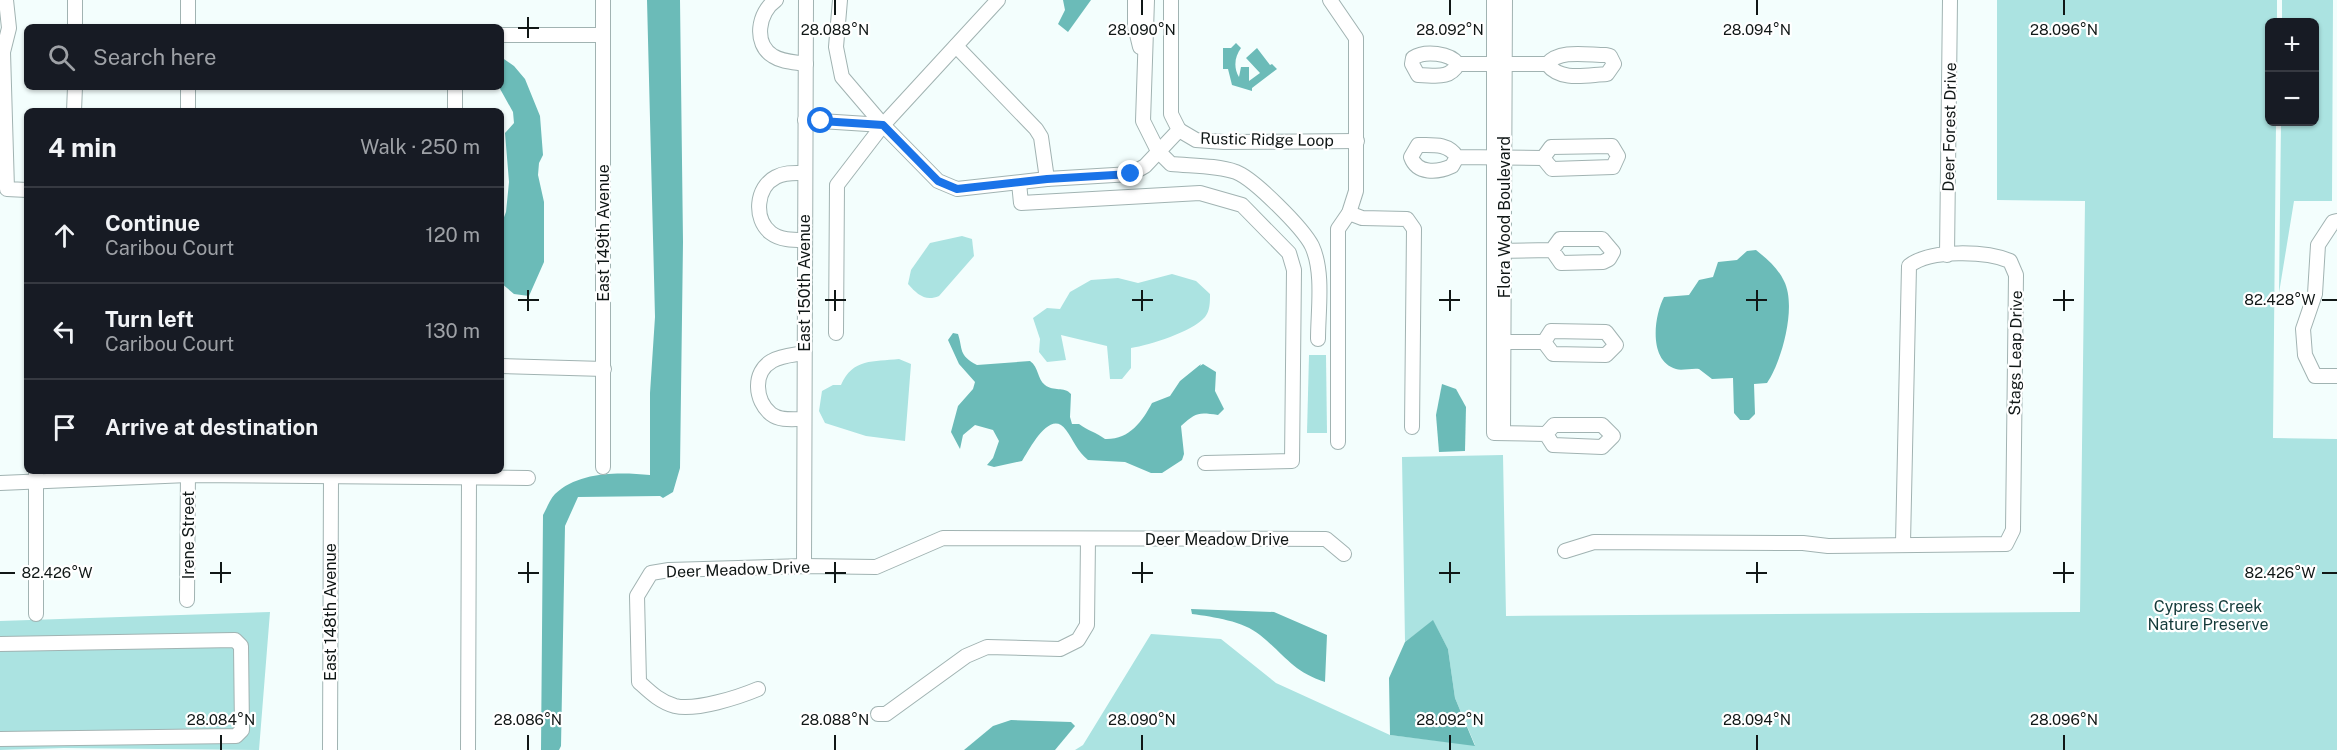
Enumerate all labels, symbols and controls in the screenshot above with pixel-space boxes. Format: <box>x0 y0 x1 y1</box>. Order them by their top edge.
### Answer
map controls <box>2265 18 2319 126</box>
button: + <box>2265 18 2319 72</box>
text: 28.088°N <box>801 21 869 38</box>
text: 28.090°N <box>1108 21 1176 38</box>
text: 28.092°N <box>1416 21 1484 38</box>
text: 28.094°N <box>1723 21 1791 38</box>
text: 28.096°N <box>2030 21 2098 38</box>
search box <box>24 24 504 90</box>
icon: search <box>45 41 78 74</box>
text: Search here <box>93 44 217 70</box>
street label: Deer Forest Drive <box>1939 62 1960 192</box>
button: − <box>2265 72 2319 126</box>
route start <box>807 107 833 133</box>
street label: Rustic Ridge Loop <box>1200 129 1334 150</box>
text: 4 min <box>48 132 117 163</box>
text: Walk · 250 m <box>360 135 480 159</box>
street label: Flora Wood Boulevard <box>1495 136 1514 298</box>
route end <box>1117 160 1143 186</box>
street label: East 149th Avenue <box>594 164 613 302</box>
text: Continue <box>105 210 200 236</box>
street label: East 150th Avenue <box>795 214 814 352</box>
icon: ahead <box>48 219 81 252</box>
text: 120 m <box>426 223 480 247</box>
text: Caribou Court <box>105 236 234 260</box>
street label: Stags Leap Drive <box>2005 290 2026 416</box>
text: 82.428°W <box>2244 291 2316 308</box>
text: Turn left <box>105 306 194 332</box>
icon: left <box>48 315 81 348</box>
text: 130 m <box>425 319 480 343</box>
text: Caribou Court <box>105 332 234 356</box>
icon: arrive <box>48 411 81 444</box>
text: Arrive at destination <box>105 414 318 440</box>
street label: Irene Street <box>179 491 198 579</box>
street label: Deer Meadow Drive <box>1145 530 1289 549</box>
street label: East 148th Avenue <box>321 543 340 681</box>
street label: Deer Meadow Drive <box>666 557 810 582</box>
text: 82.426°W <box>22 564 92 581</box>
text: 82.426°W <box>2245 564 2315 581</box>
park label: Cypress Creek Nature Preserve <box>2148 597 2268 634</box>
text: 28.084°N <box>187 711 255 728</box>
text: 28.086°N <box>494 711 562 728</box>
text: 28.088°N <box>801 711 869 728</box>
text: 28.090°N <box>1108 711 1176 728</box>
text: 28.092°N <box>1416 711 1484 728</box>
text: 28.094°N <box>1723 711 1791 728</box>
text: 28.096°N <box>2030 711 2098 728</box>

